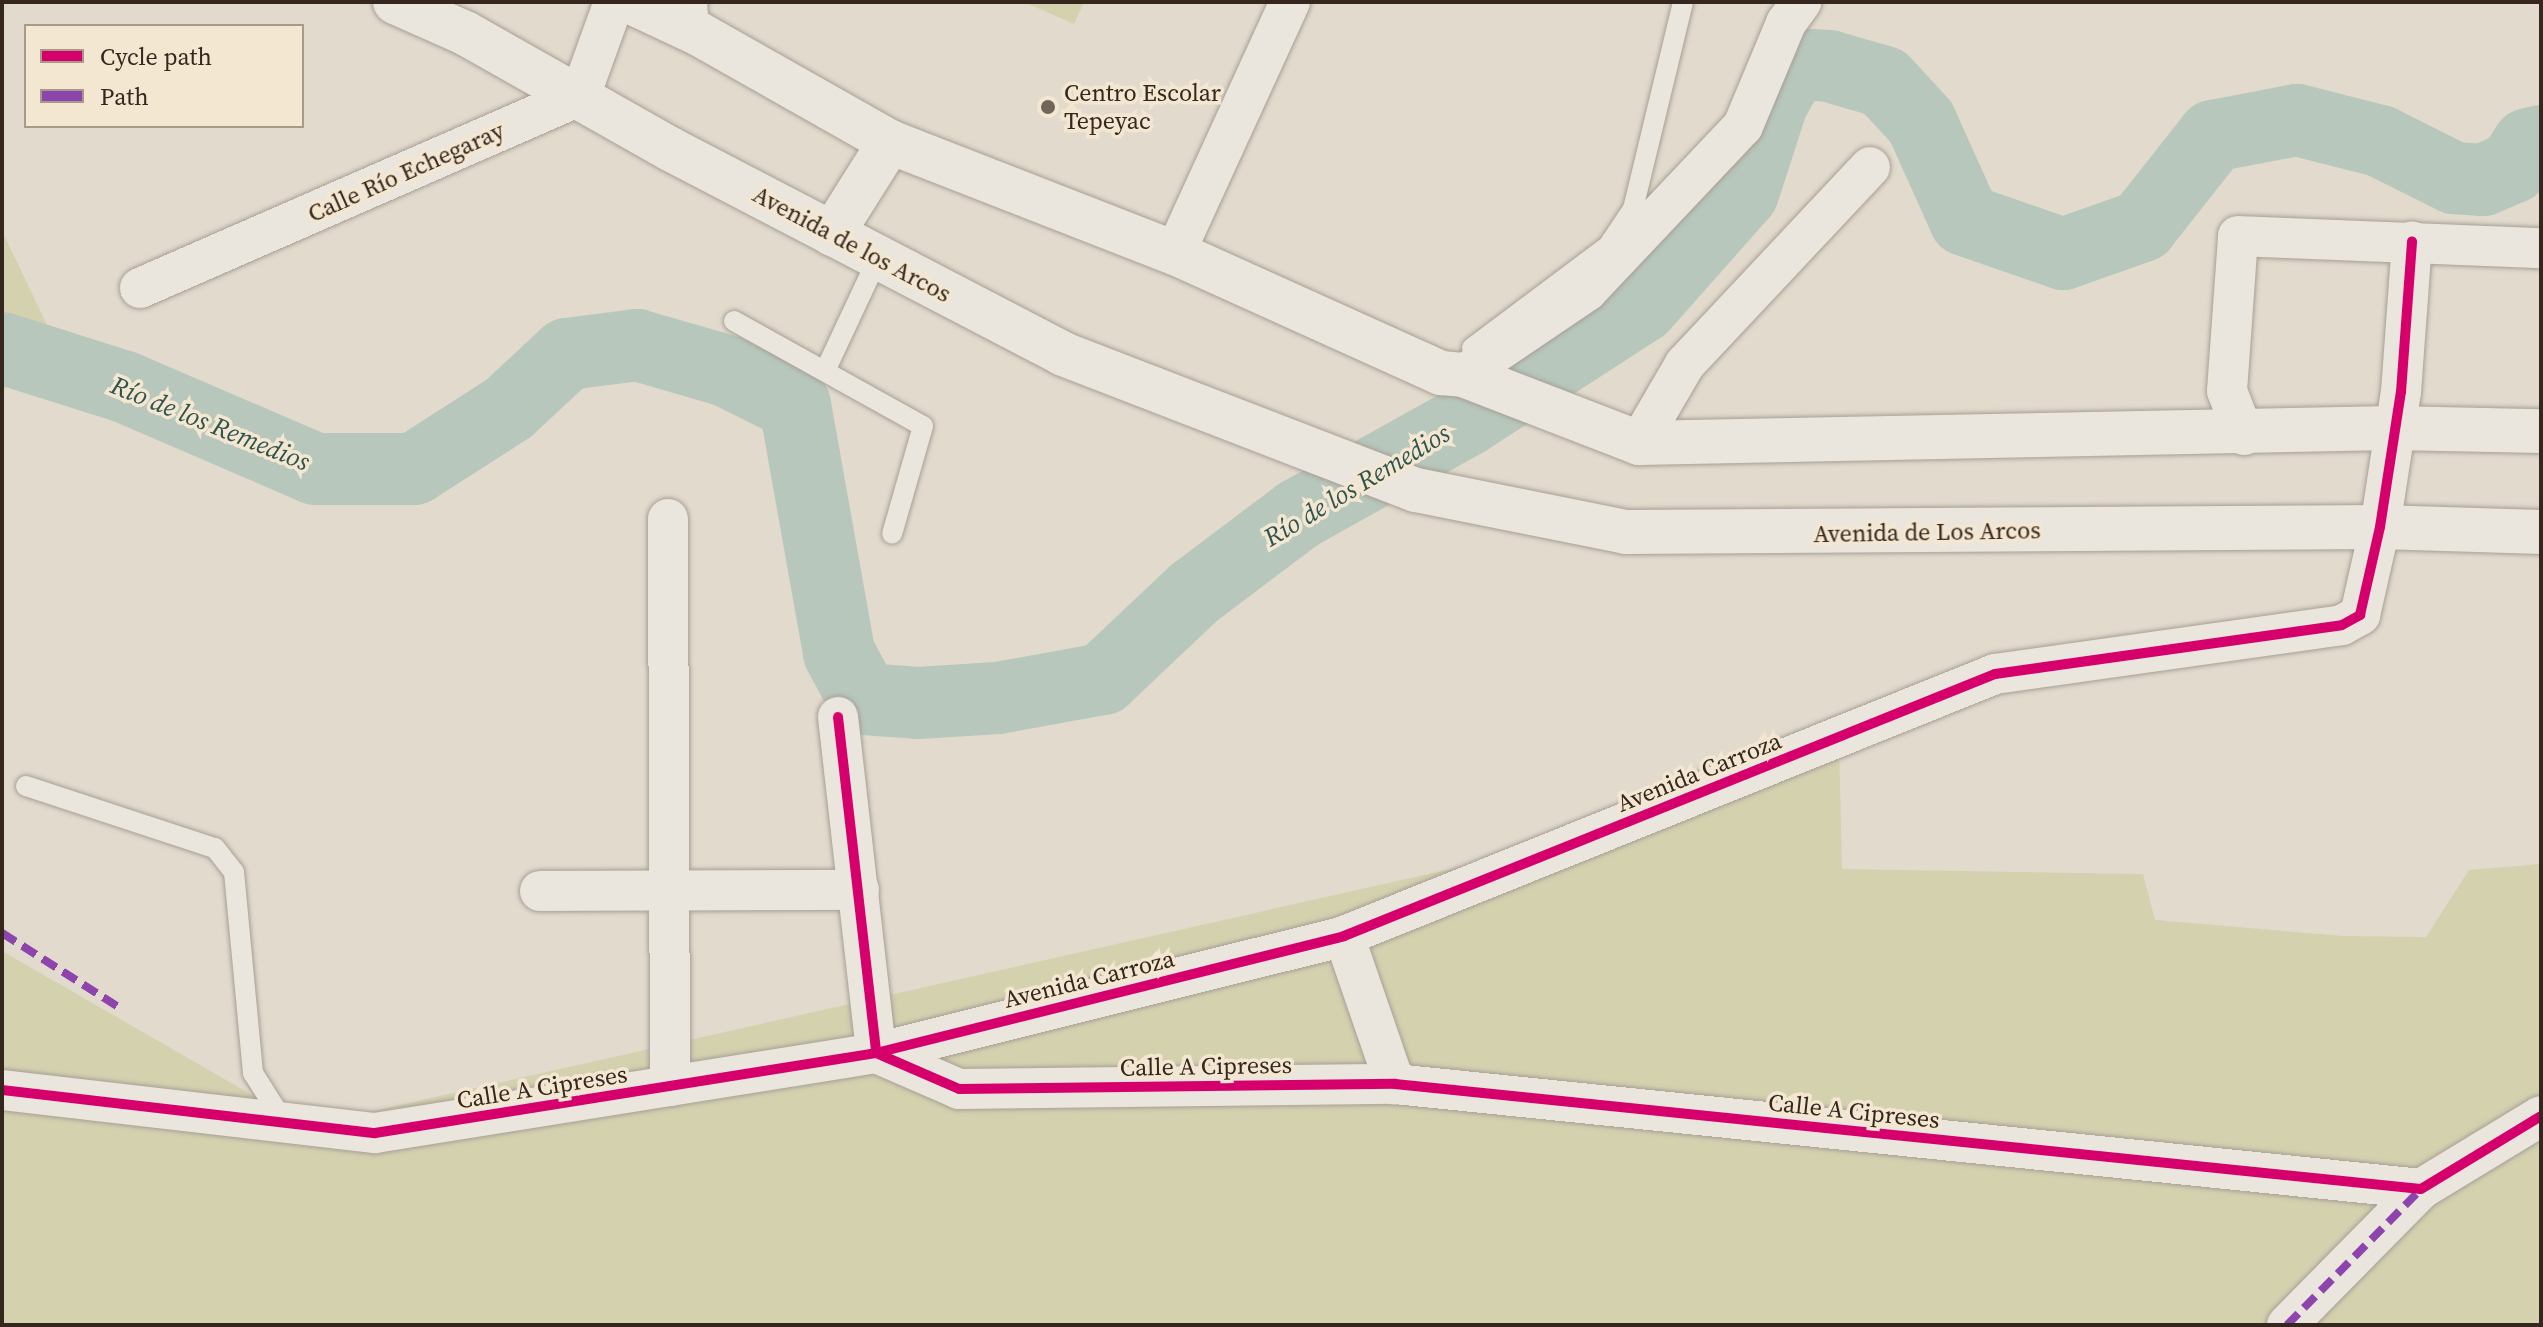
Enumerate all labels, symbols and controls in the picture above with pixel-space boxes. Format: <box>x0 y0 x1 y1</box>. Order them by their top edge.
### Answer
legend <box>24 24 304 128</box>
text: Cycle path <box>100 40 212 73</box>
place label: Centro Escolar Tepeyac <box>1064 79 1221 135</box>
text: Path <box>100 80 149 113</box>
marker: Centro Escolar Tepeyac <box>1039 98 1057 116</box>
street label: Calle Río Echegaray <box>303 116 509 228</box>
street label: Avenida de los Arcos <box>748 180 956 308</box>
water label: Río de los Remedios <box>106 370 314 478</box>
water label: Río de los Remedios <box>1258 418 1456 554</box>
street label: Avenida de Los Arcos <box>1813 516 2041 548</box>
street label: Avenida Carroza <box>1613 726 1785 818</box>
street label: Avenida Carroza <box>1001 944 1177 1014</box>
street label: Calle A Cipreses <box>1120 1050 1292 1082</box>
street label: Calle A Cipreses <box>455 1059 629 1115</box>
street label: Calle A Cipreses <box>1767 1088 1941 1134</box>

